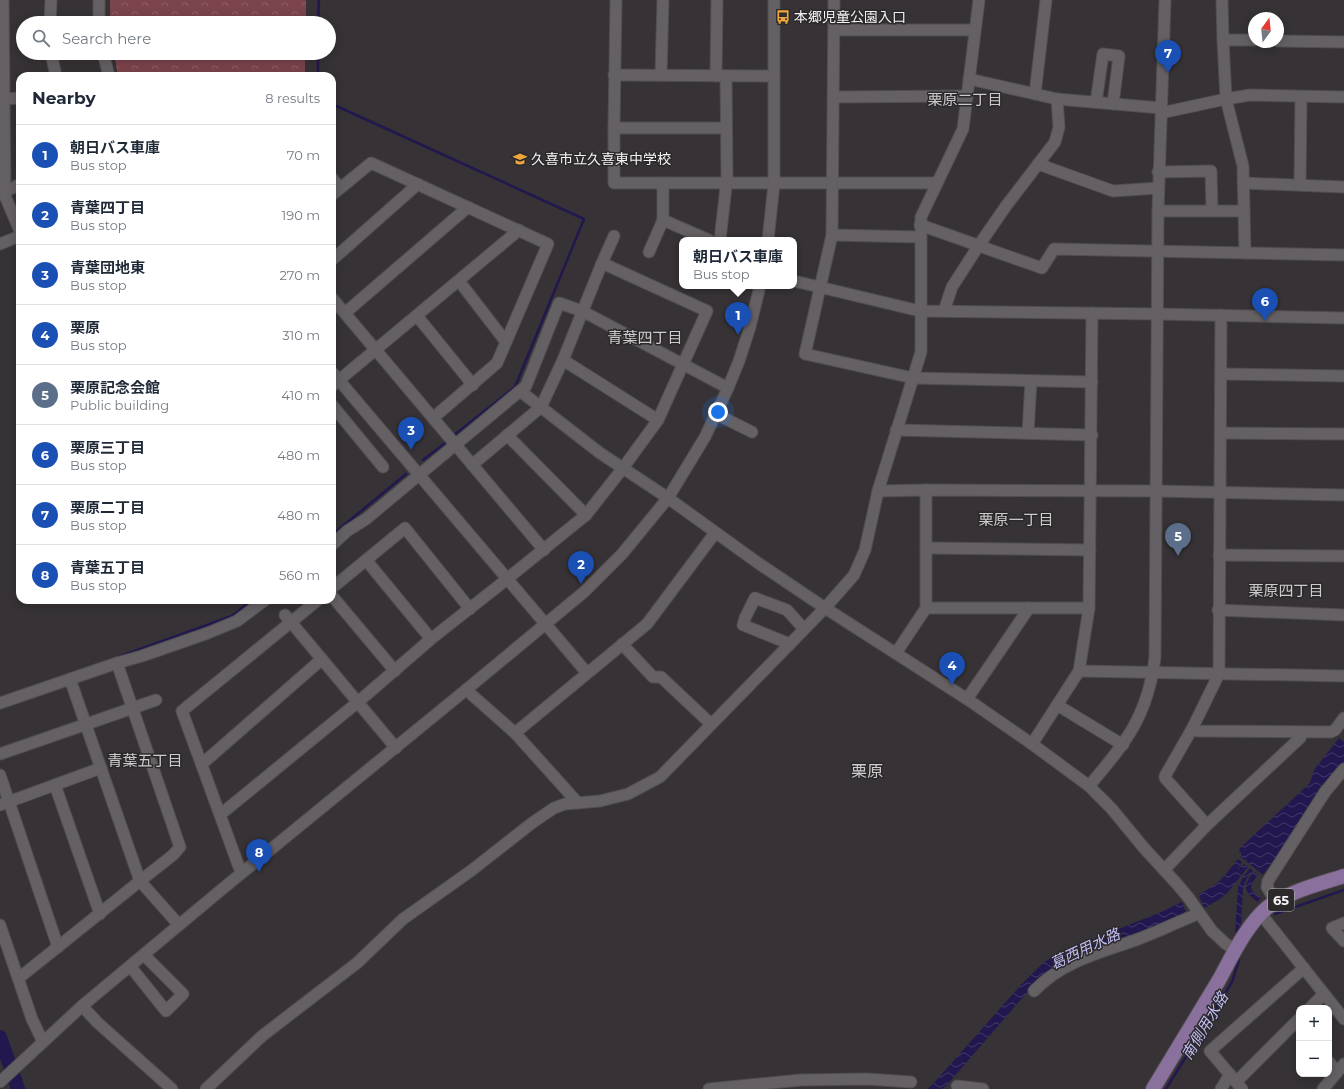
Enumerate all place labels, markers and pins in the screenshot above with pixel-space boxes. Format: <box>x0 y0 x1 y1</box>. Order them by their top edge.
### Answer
place label: 本郷児童公園入口 <box>794 8 906 26</box>
bus stop icon: 本郷児童公園入口 <box>775 9 791 25</box>
pin: 7 <box>1155 40 1181 73</box>
place label: 久喜市立久喜東中学校 <box>531 150 671 168</box>
school or university icon: 久喜市立久喜東中学校 <box>512 151 528 167</box>
pin: 6 <box>1252 288 1278 321</box>
pin: 1 <box>725 302 751 335</box>
pin: 3 <box>398 417 424 450</box>
pin: 5 <box>1165 523 1191 556</box>
pin: 2 <box>568 551 594 584</box>
pin: 4 <box>939 652 965 685</box>
pin: 8 <box>246 839 272 872</box>

